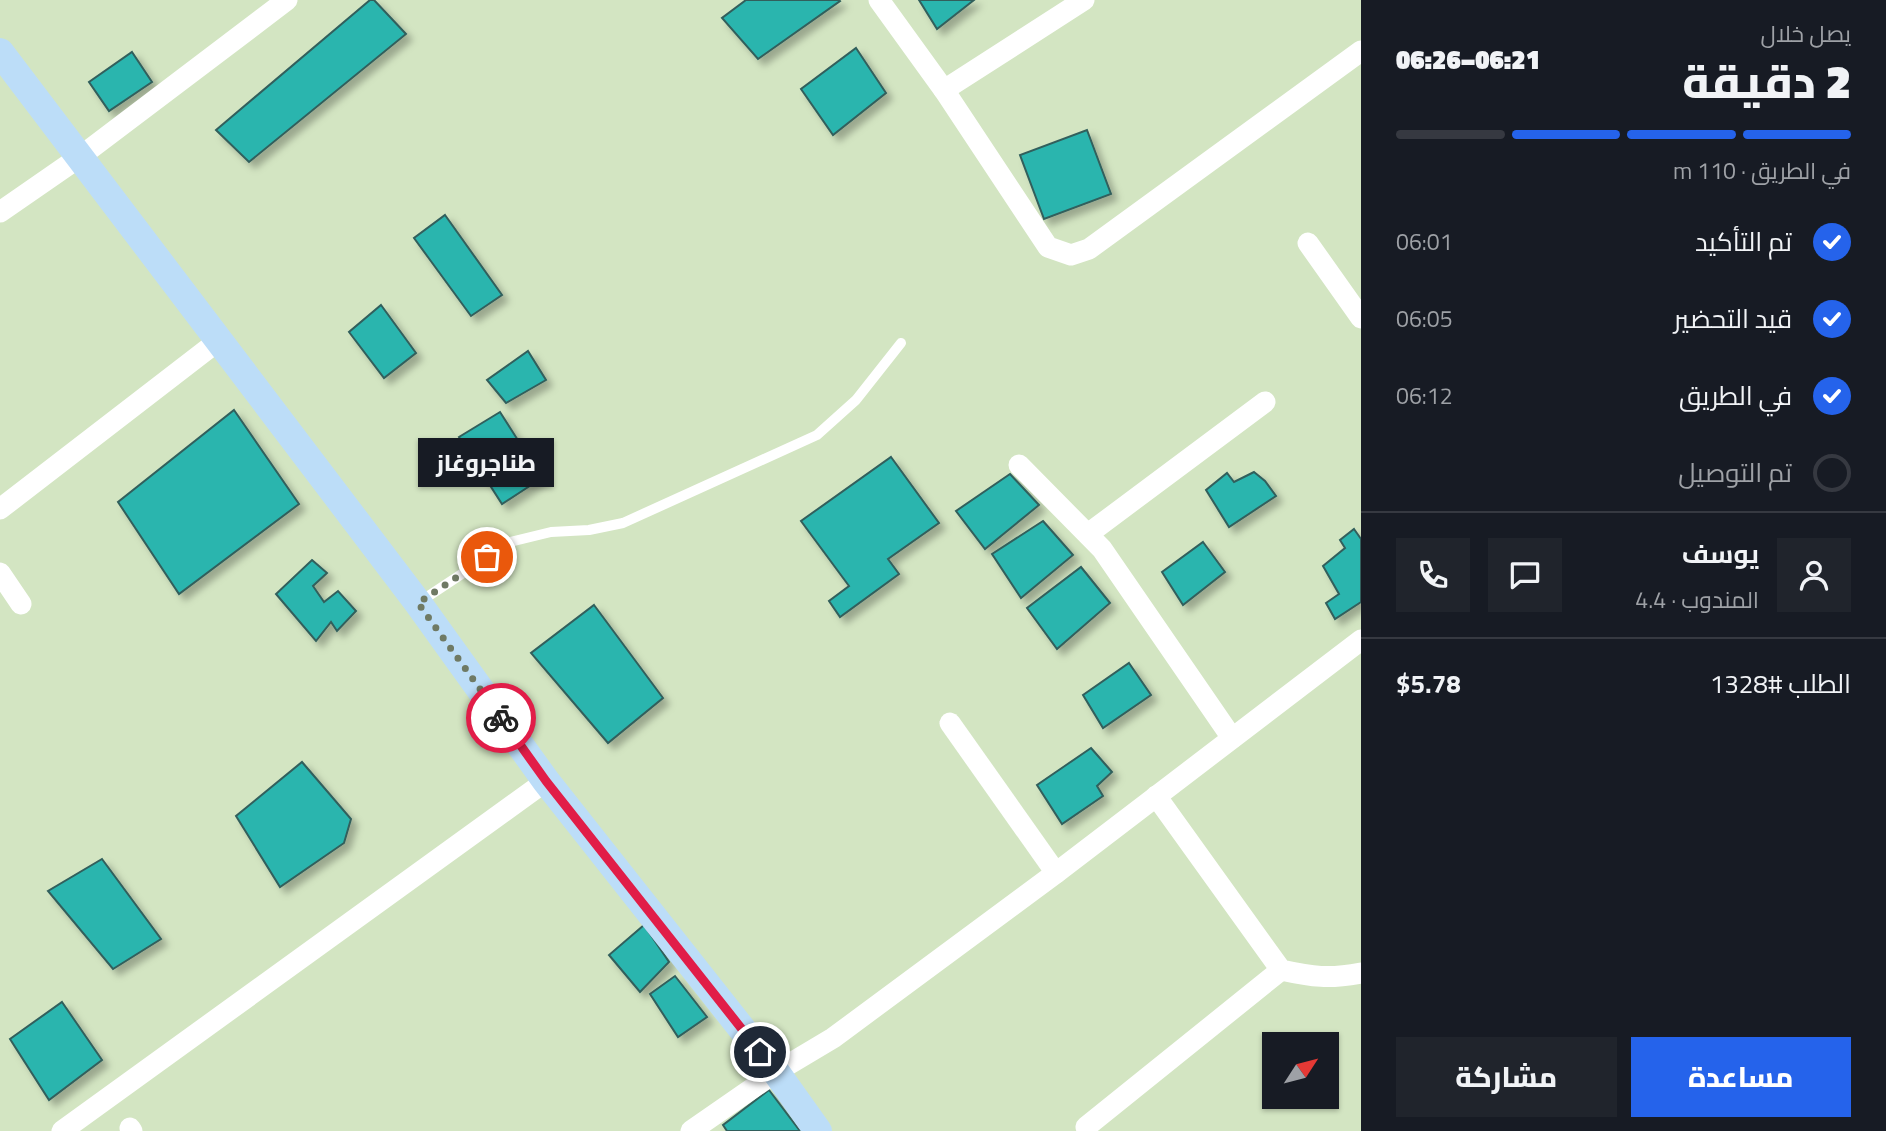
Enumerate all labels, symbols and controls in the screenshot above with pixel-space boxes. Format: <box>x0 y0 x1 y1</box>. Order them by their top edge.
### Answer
text: يصل خلال <box>1761 16 1851 51</box>
text: 06:21–06:26 <box>1396 40 1540 79</box>
text: 2 دقيقة <box>1682 46 1851 116</box>
text: في الطريق · 110 m <box>1673 153 1851 188</box>
text: تم التأكيد <box>1695 222 1792 261</box>
icon: check <box>1813 223 1851 261</box>
text: 06:01 <box>1396 224 1453 259</box>
text: قيد التحضير <box>1674 299 1792 338</box>
icon: check <box>1813 300 1851 338</box>
text: 06:05 <box>1396 301 1453 336</box>
text: في الطريق <box>1679 376 1792 415</box>
icon: check <box>1813 377 1851 415</box>
text: 06:12 <box>1396 378 1453 413</box>
callout: طناجروغاز <box>419 438 555 487</box>
text: طناجروغاز <box>436 445 536 480</box>
text: تم التوصيل <box>1678 453 1792 492</box>
pin <box>457 527 517 587</box>
text: يوسف <box>1682 534 1759 573</box>
icon: bag <box>468 538 506 576</box>
button: phone <box>1396 538 1470 612</box>
button: chat <box>1488 538 1562 612</box>
button: person <box>1777 538 1851 612</box>
text: المندوب · 4.4 <box>1635 582 1759 617</box>
text: $5.78 <box>1396 664 1461 703</box>
text: الطلب #1328 <box>1710 664 1851 703</box>
courier <box>466 683 536 753</box>
icon: bike <box>482 699 520 737</box>
pin <box>730 1022 790 1082</box>
north arrow <box>1262 1032 1339 1110</box>
map controls <box>1262 1032 1339 1109</box>
icon: home <box>741 1033 779 1071</box>
button: مشاركة <box>1396 1037 1617 1117</box>
button: مساعدة <box>1631 1037 1851 1117</box>

